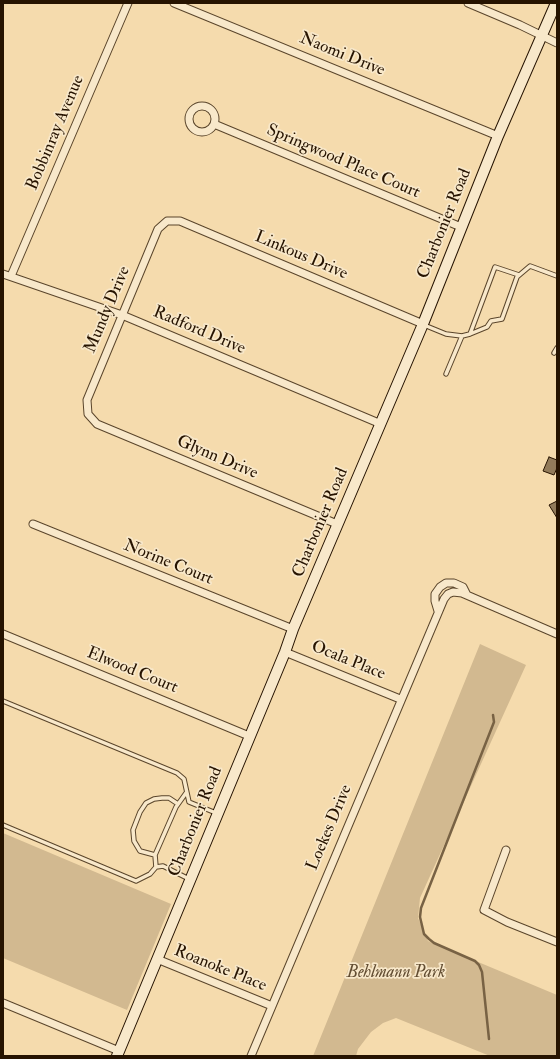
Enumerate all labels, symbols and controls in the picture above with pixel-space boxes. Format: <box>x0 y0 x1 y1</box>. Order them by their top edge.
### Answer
street label: Naomi Drive <box>296 29 388 81</box>
street label: Bobbinray Avenue <box>23 73 89 193</box>
street label: Springwood Place Court <box>263 120 423 204</box>
street label: Charbonier Road <box>414 166 476 282</box>
street label: Linkous Drive <box>252 227 350 285</box>
street label: Mundy Drive <box>81 264 135 356</box>
street label: Radford Drive <box>150 302 248 360</box>
street label: Glynn Drive <box>173 432 261 484</box>
street label: Charbonier Road <box>289 465 353 581</box>
street label: Norine Court <box>120 536 216 590</box>
street label: Ocala Place <box>308 637 388 685</box>
street label: Elwood Court <box>83 643 181 699</box>
street label: Charbonier Road <box>165 764 227 880</box>
street label: Loekes Drive <box>303 782 357 874</box>
street label: Roanoke Place <box>171 941 269 997</box>
park label: Behlmann Park <box>347 963 445 983</box>

